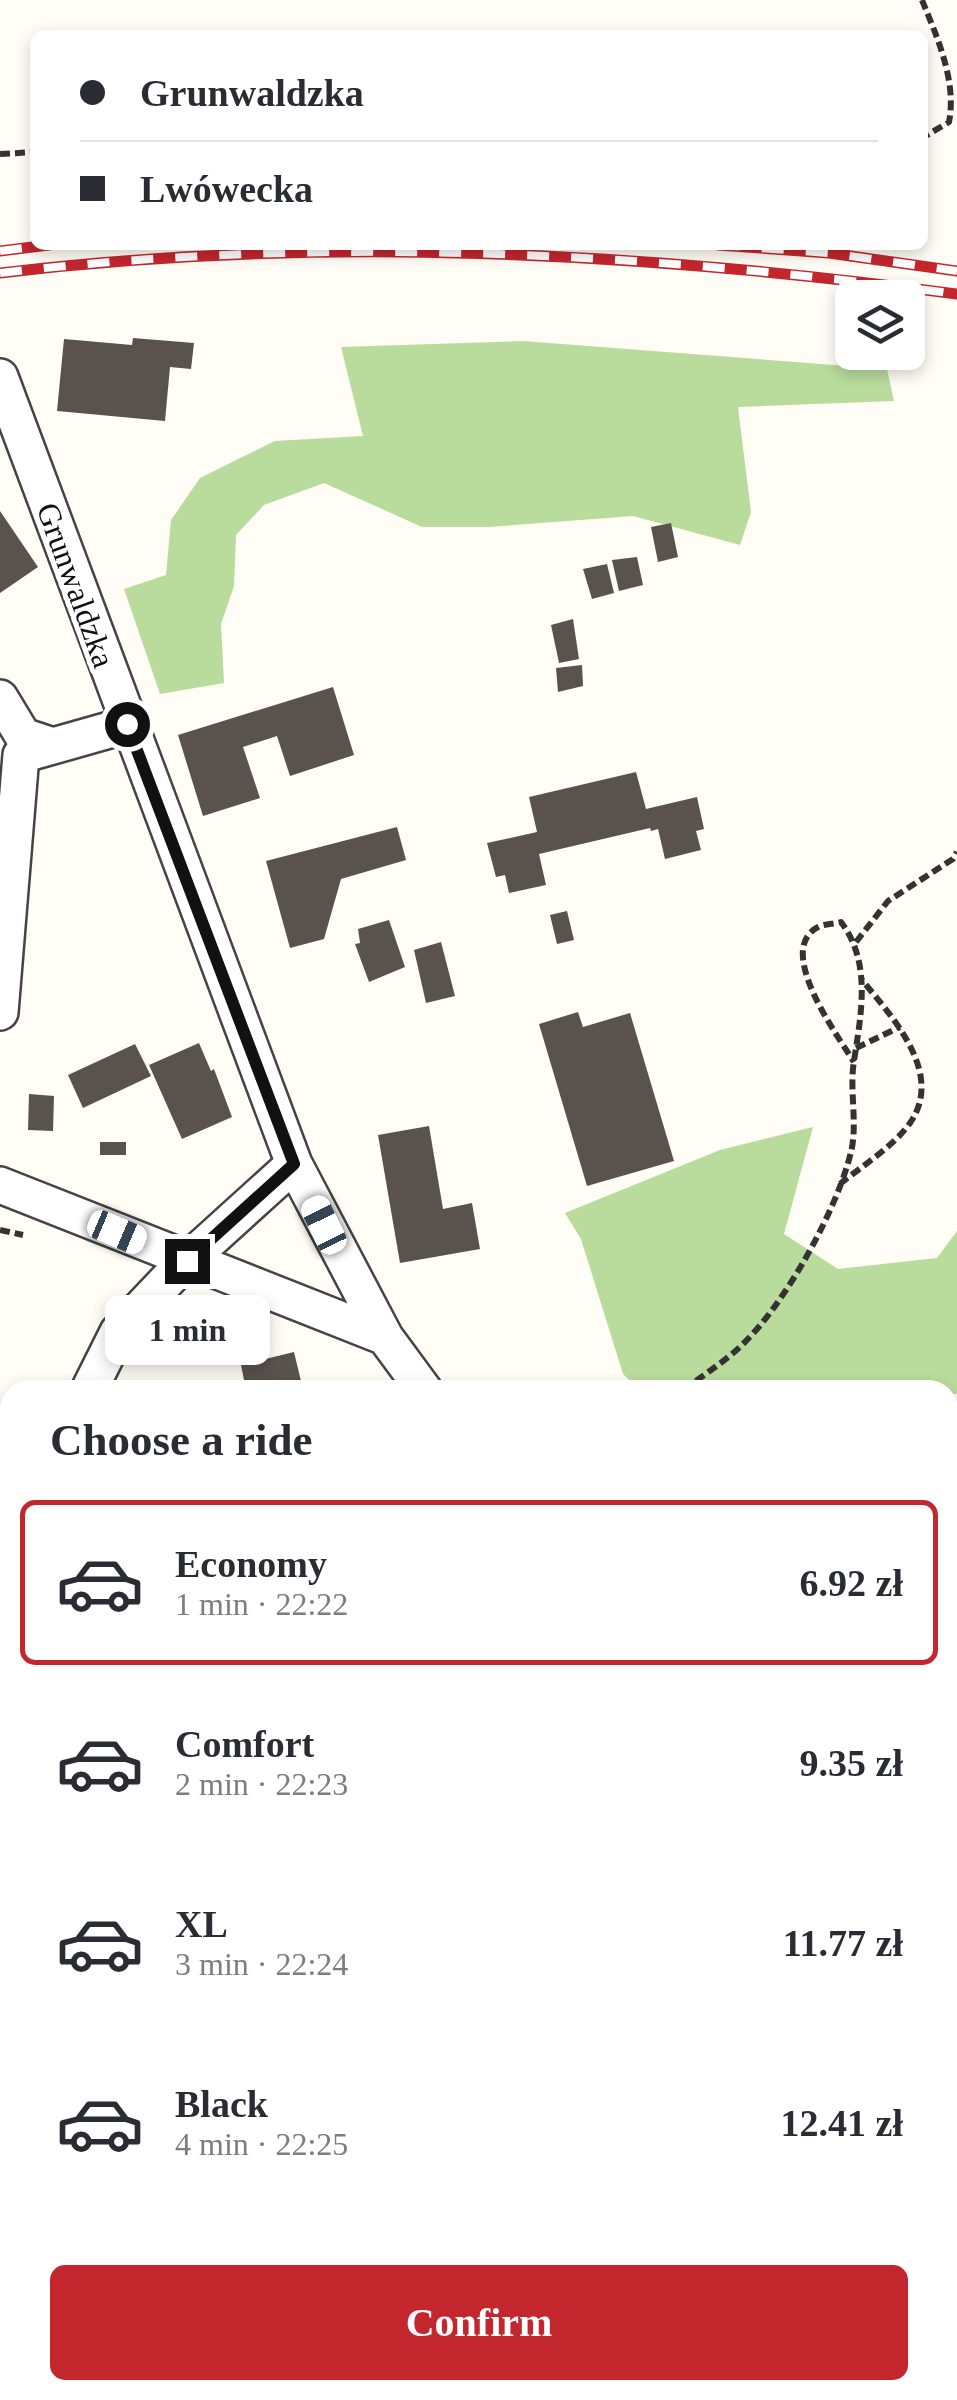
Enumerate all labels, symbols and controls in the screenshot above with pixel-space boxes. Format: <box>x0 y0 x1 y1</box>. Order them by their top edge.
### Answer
text: Grunwaldzka <box>140 72 364 114</box>
text: Lwówecka <box>140 168 313 210</box>
map controls <box>835 280 925 370</box>
button: layers <box>835 280 925 370</box>
street label: Grunwaldzka <box>30 498 122 672</box>
route start <box>105 702 150 747</box>
car <box>297 1191 351 1259</box>
car <box>84 1206 150 1258</box>
route end <box>165 1239 210 1284</box>
callout: 1 min <box>104 1296 270 1366</box>
text: 1 min <box>149 1312 226 1348</box>
text: Choose a ride <box>50 1415 313 1465</box>
icon: car <box>55 1538 145 1628</box>
text: Economy <box>175 1543 327 1585</box>
text: 6.92 zł <box>800 1562 903 1604</box>
text: 1 min · 22:22 <box>175 1586 348 1622</box>
icon: car <box>55 1718 145 1808</box>
text: Comfort <box>175 1723 314 1765</box>
text: 9.35 zł <box>800 1742 903 1784</box>
text: 2 min · 22:23 <box>175 1766 348 1802</box>
icon: car <box>55 1898 145 1988</box>
text: XL <box>175 1903 228 1945</box>
text: 11.77 zł <box>783 1922 903 1964</box>
text: 3 min · 22:24 <box>175 1946 348 1982</box>
icon: car <box>55 2078 145 2168</box>
text: Black <box>175 2083 268 2125</box>
text: 12.41 zł <box>781 2102 903 2144</box>
text: 4 min · 22:25 <box>175 2126 348 2162</box>
button: Confirm <box>50 2265 908 2380</box>

